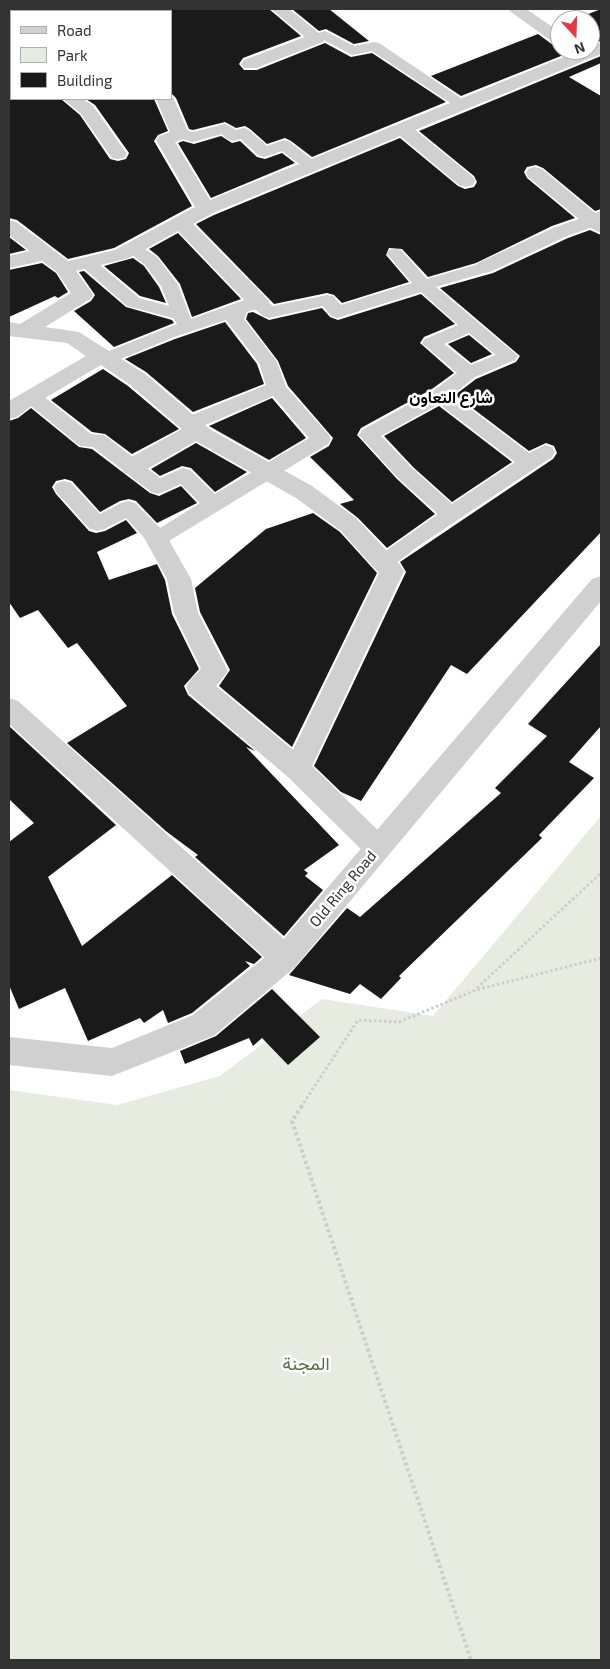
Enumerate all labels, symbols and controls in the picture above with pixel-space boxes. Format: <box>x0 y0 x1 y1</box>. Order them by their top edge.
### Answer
legend <box>10 10 172 100</box>
north arrow <box>550 10 600 60</box>
text: Road <box>57 21 92 39</box>
text: N <box>572 39 588 58</box>
text: Park <box>57 46 88 64</box>
text: Building <box>57 71 112 89</box>
district label: شارع التعاون <box>409 388 493 408</box>
street label: Old Ring Road <box>306 847 380 931</box>
park label: المجنة <box>282 1353 330 1375</box>

